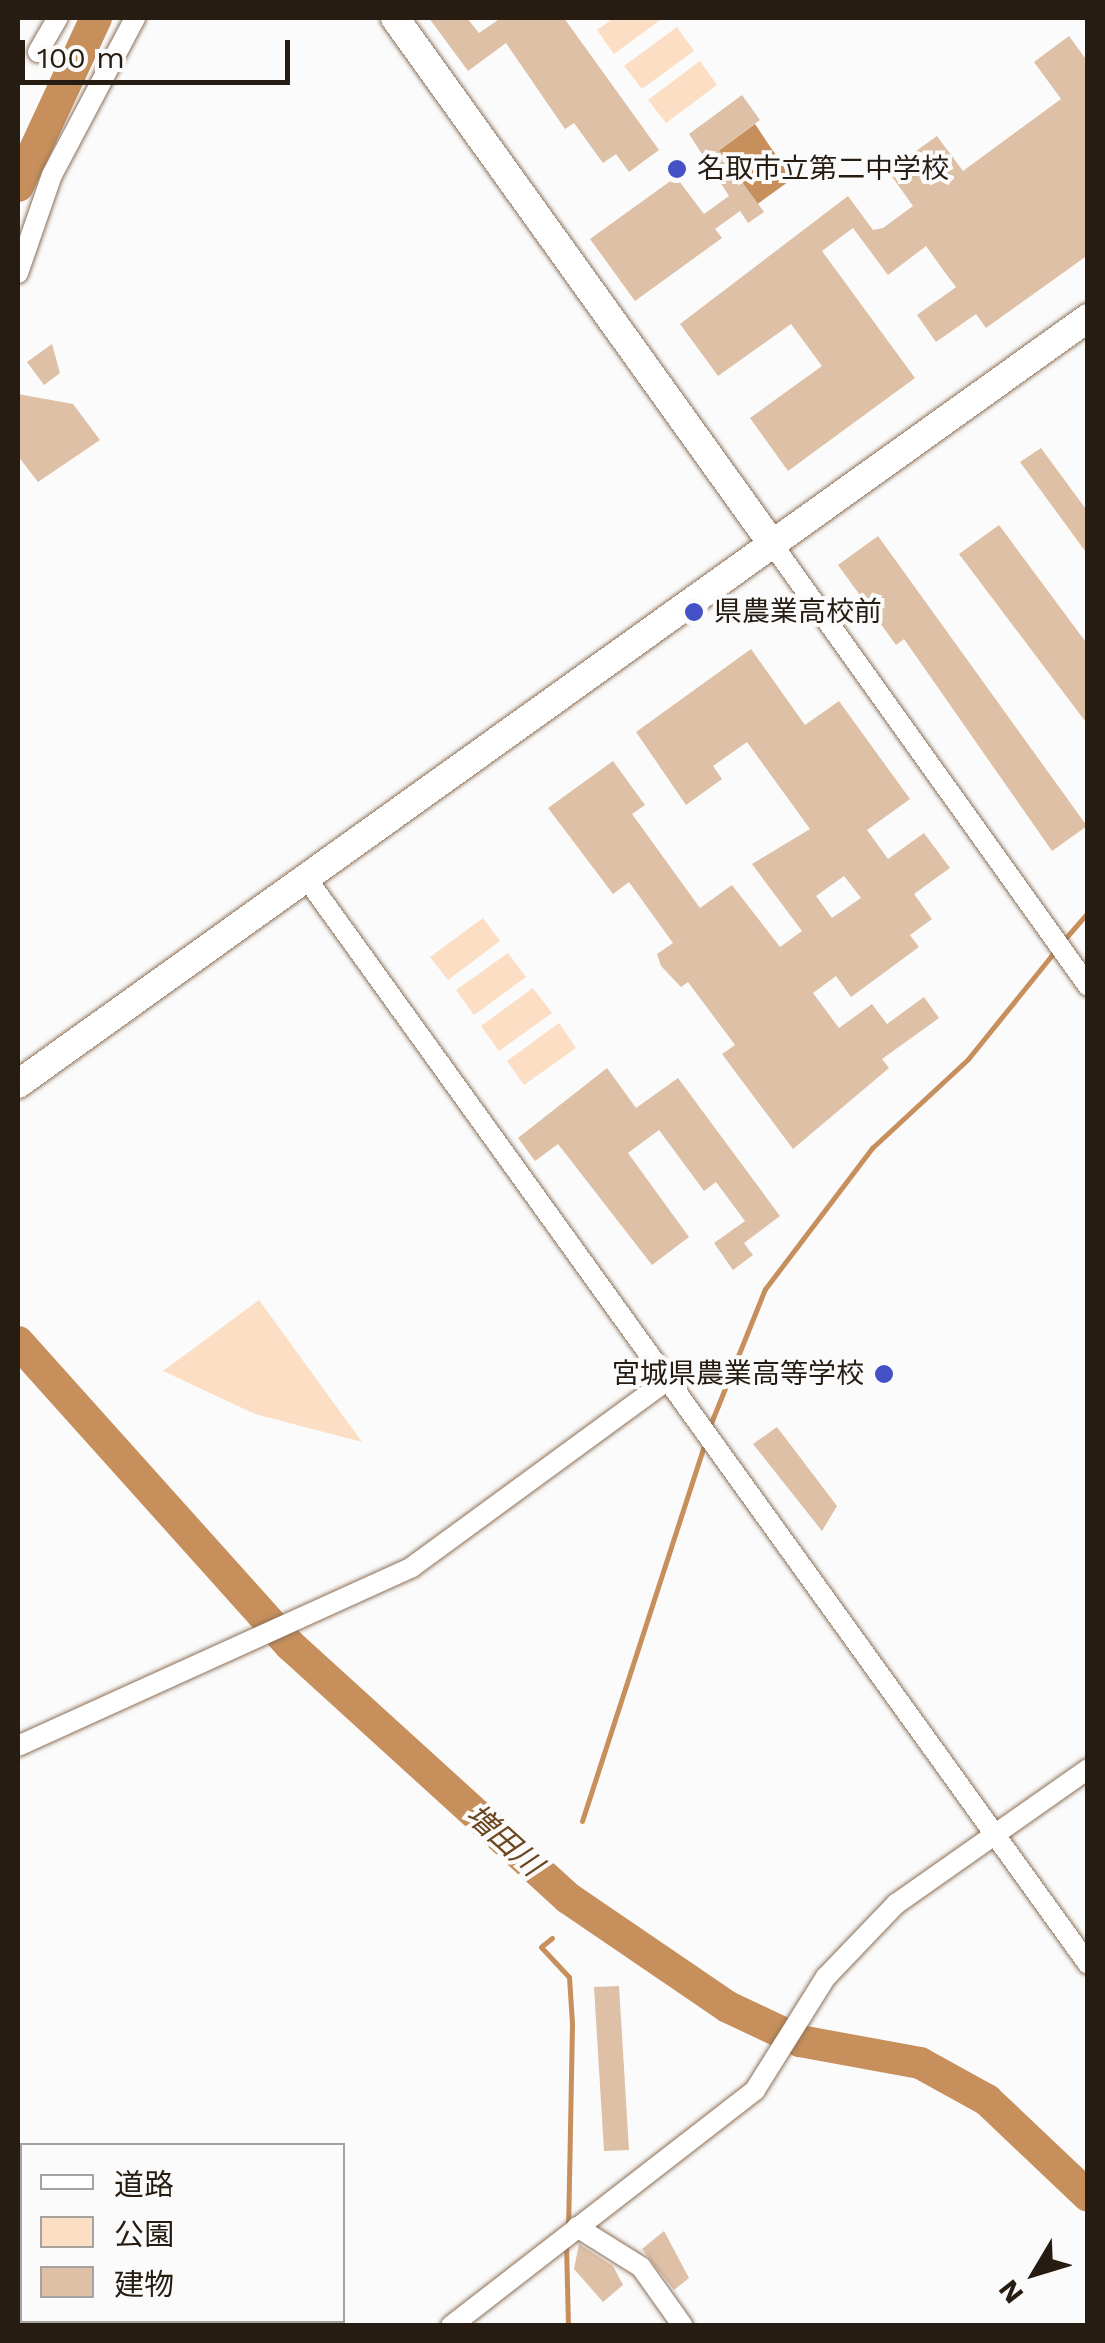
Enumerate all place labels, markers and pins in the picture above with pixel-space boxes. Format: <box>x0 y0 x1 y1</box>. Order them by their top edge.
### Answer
place label: 名取市立第二中学校 <box>697 152 949 186</box>
marker: 名取市立第二中学校 <box>666 158 688 180</box>
place label: 県農業高校前 <box>714 595 882 629</box>
marker: 県農業高校前 <box>683 601 705 623</box>
place label: 宮城県農業高等学校 <box>612 1357 864 1391</box>
marker: 宮城県農業高等学校 <box>873 1363 895 1385</box>

